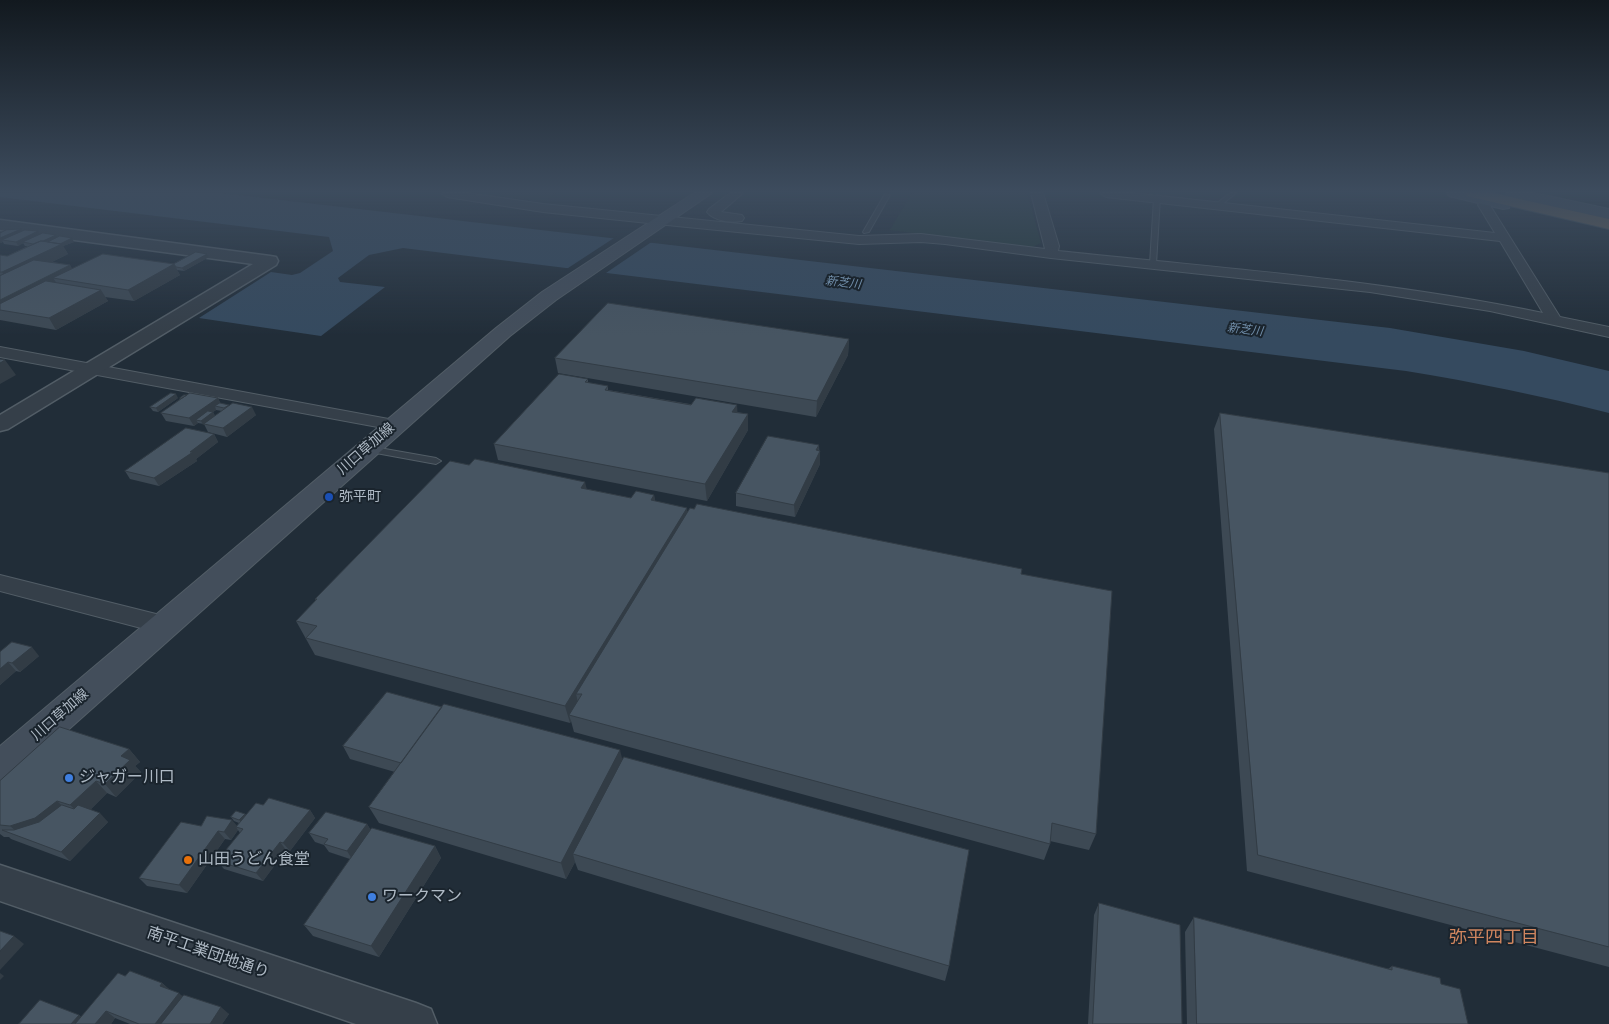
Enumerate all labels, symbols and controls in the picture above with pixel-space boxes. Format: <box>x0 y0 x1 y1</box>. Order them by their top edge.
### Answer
water label: 新芝川 <box>824 274 862 292</box>
water label: 新芝川 <box>1226 321 1264 339</box>
street label: 川口草加線 <box>334 420 398 478</box>
place label: 弥平町 <box>339 489 381 505</box>
marker: 弥平町 <box>323 491 335 503</box>
street label: 川口草加線 <box>28 686 92 744</box>
place label: ジャガー川口 <box>79 768 175 788</box>
marker: ジャガー川口 <box>63 772 75 784</box>
place label: 山田うどん食堂 <box>198 850 310 870</box>
marker: 山田うどん食堂 <box>182 854 194 866</box>
place label: ワークマン <box>382 887 462 907</box>
marker: ワークマン <box>366 891 378 903</box>
street label: 南平工業団地通り <box>144 923 272 983</box>
district label: 弥平四丁目 <box>1449 927 1539 949</box>

